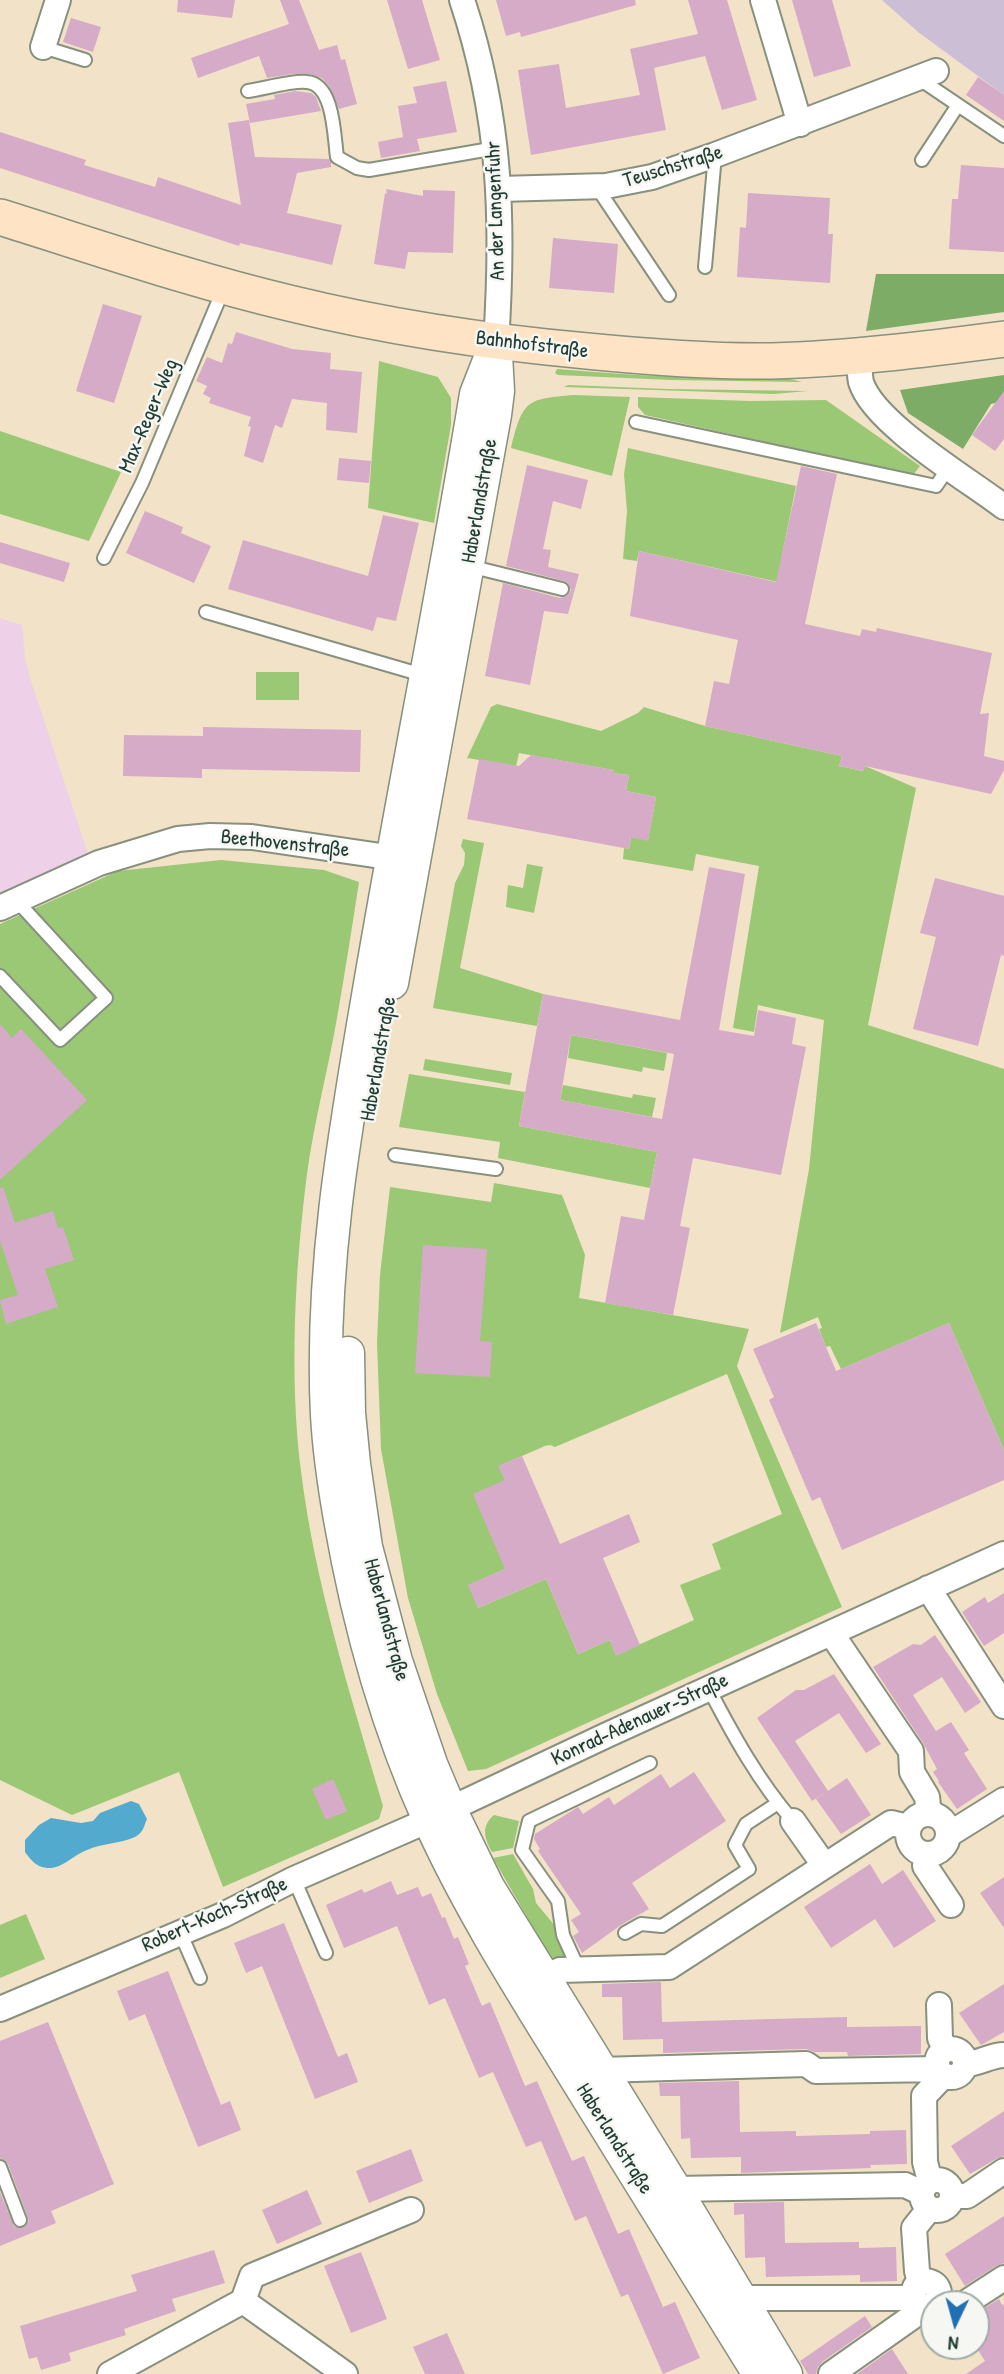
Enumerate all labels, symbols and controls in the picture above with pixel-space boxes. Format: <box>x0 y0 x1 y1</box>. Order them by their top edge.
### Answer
street label: Teuschstraße <box>620 140 726 194</box>
street label: An der Langenfuhr <box>481 141 511 281</box>
street label: Bahnhofstraße <box>474 326 590 364</box>
street label: Max-Reger-Weg <box>114 355 184 477</box>
street label: Haberlandstraße <box>457 437 503 565</box>
street label: Beethovenstraße <box>219 825 351 863</box>
street label: Haberlandstraße <box>356 995 402 1123</box>
street label: Haberlandstraße <box>358 1556 414 1684</box>
street label: Konrad-Adenauer-Straße <box>547 1668 733 1772</box>
street label: Robert-Koch-Straße <box>138 1872 292 1958</box>
street label: Haberlandstraße <box>570 2079 658 2199</box>
north arrow <box>920 2290 990 2360</box>
text: N <box>947 2331 960 2357</box>

